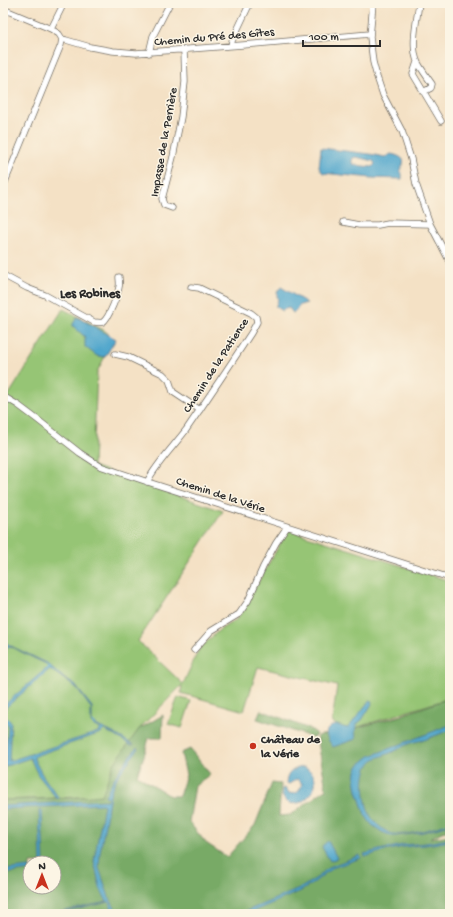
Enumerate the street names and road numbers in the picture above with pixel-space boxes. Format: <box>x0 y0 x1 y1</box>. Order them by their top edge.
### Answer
street label: Chemin du Pré des Gîtes <box>154 26 275 50</box>
street label: Impasse de la Perrière <box>148 86 182 198</box>
street label: Chemin de la Patience <box>181 315 253 416</box>
street label: Chemin de la Vérie <box>174 475 267 517</box>

